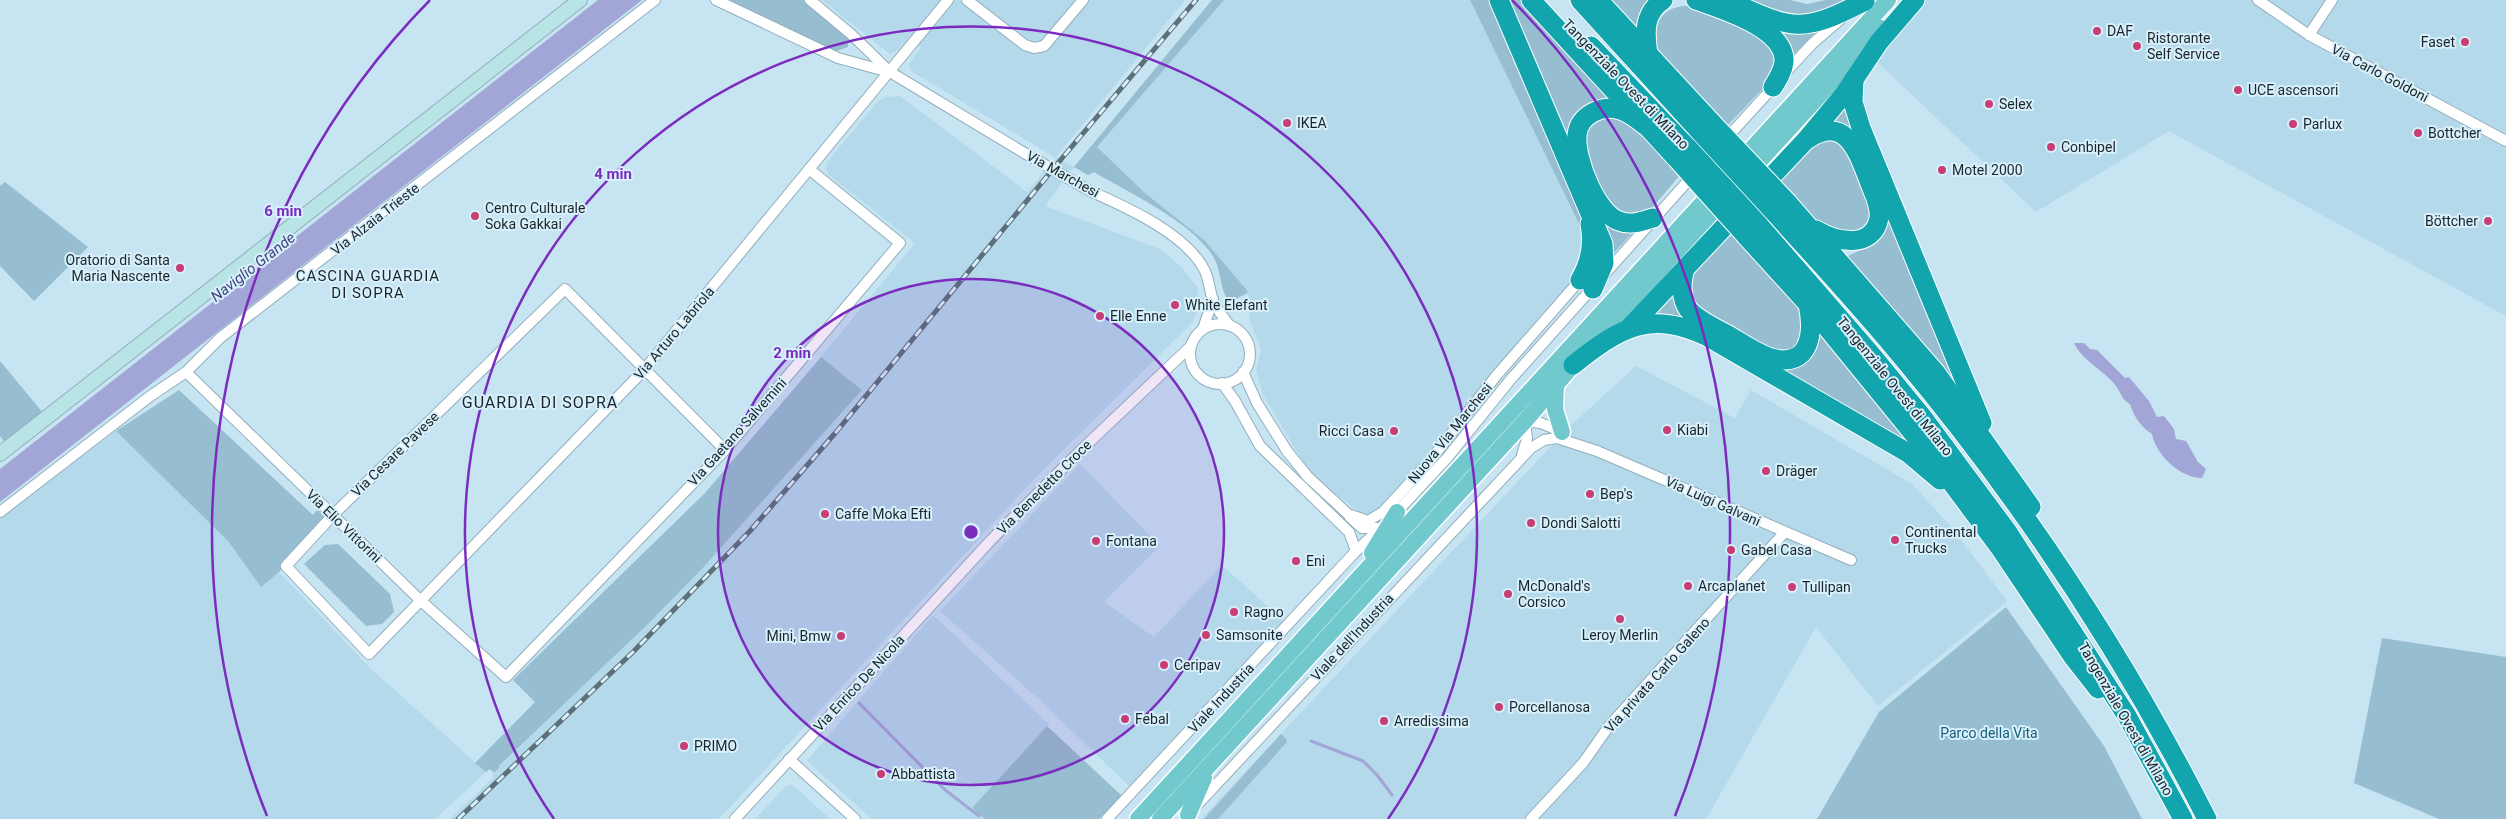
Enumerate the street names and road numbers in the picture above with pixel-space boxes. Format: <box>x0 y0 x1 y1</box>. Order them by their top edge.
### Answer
street label: Tangenziale Ovest di Milano <box>1560 16 1692 152</box>
street label: Via Carlo Goldoni <box>2329 41 2431 105</box>
street label: Via Marchesi <box>1024 147 1102 201</box>
street label: Via Alzaia Trieste <box>328 180 422 258</box>
street label: Via Arturo Labriola <box>631 283 717 383</box>
street label: Tangenziale Ovest di Milano <box>1834 313 1956 459</box>
street label: Via Gaetano Salvemini <box>684 375 790 489</box>
street label: Nuova Via Marchesi <box>1405 380 1495 486</box>
street label: Via Cesare Pavese <box>348 408 442 500</box>
street label: Via Benedetto Croce <box>993 436 1095 538</box>
street label: Via Luigi Galvani <box>1663 473 1763 529</box>
street label: Via Elio Vittorini <box>303 486 385 566</box>
street label: Viale dell'Industria <box>1307 590 1397 684</box>
street label: Via privata Carlo Galeno <box>1601 614 1713 736</box>
street label: Via Enrico De Nicola <box>810 632 908 734</box>
street label: Tangenziale Ovest di Milano <box>2075 639 2177 799</box>
street label: Viale Industria <box>1185 660 1257 736</box>

